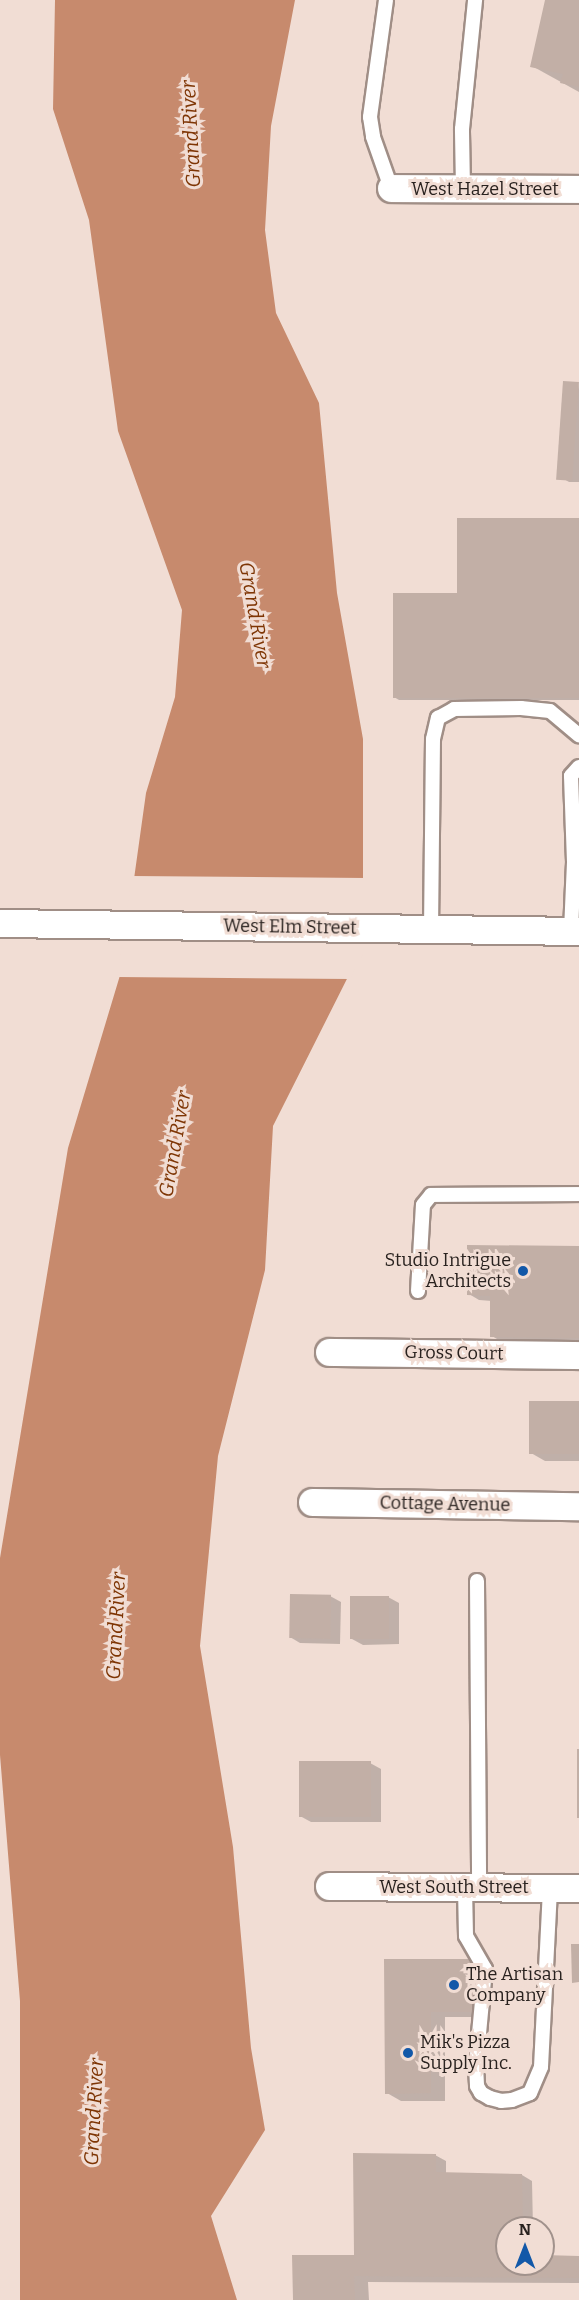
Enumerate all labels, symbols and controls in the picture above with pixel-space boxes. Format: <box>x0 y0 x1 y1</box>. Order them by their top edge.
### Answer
water label: Grand River <box>176 80 206 188</box>
street label: West Hazel Street <box>411 178 559 200</box>
water label: Grand River <box>234 560 276 670</box>
street label: West Elm Street <box>223 915 357 939</box>
water label: Grand River <box>154 1089 196 1199</box>
place label: Studio Intrigue Architects <box>384 1250 511 1292</box>
marker: Studio Intrigue Architects <box>516 1264 530 1278</box>
street label: Gross Court <box>404 1341 504 1365</box>
street label: Cottage Avenue <box>379 1492 511 1516</box>
water label: Grand River <box>101 1572 131 1680</box>
street label: West South Street <box>379 1876 529 1898</box>
place label: The Artisan Company <box>466 1964 563 2006</box>
marker: The Artisan Company <box>447 1978 461 1992</box>
place label: Mik's Pizza Supply Inc. <box>420 2032 512 2074</box>
marker: Mik's Pizza Supply Inc. <box>401 2046 415 2060</box>
water label: Grand River <box>79 2058 109 2166</box>
north arrow <box>495 2216 555 2276</box>
text: N <box>519 2220 531 2239</box>

